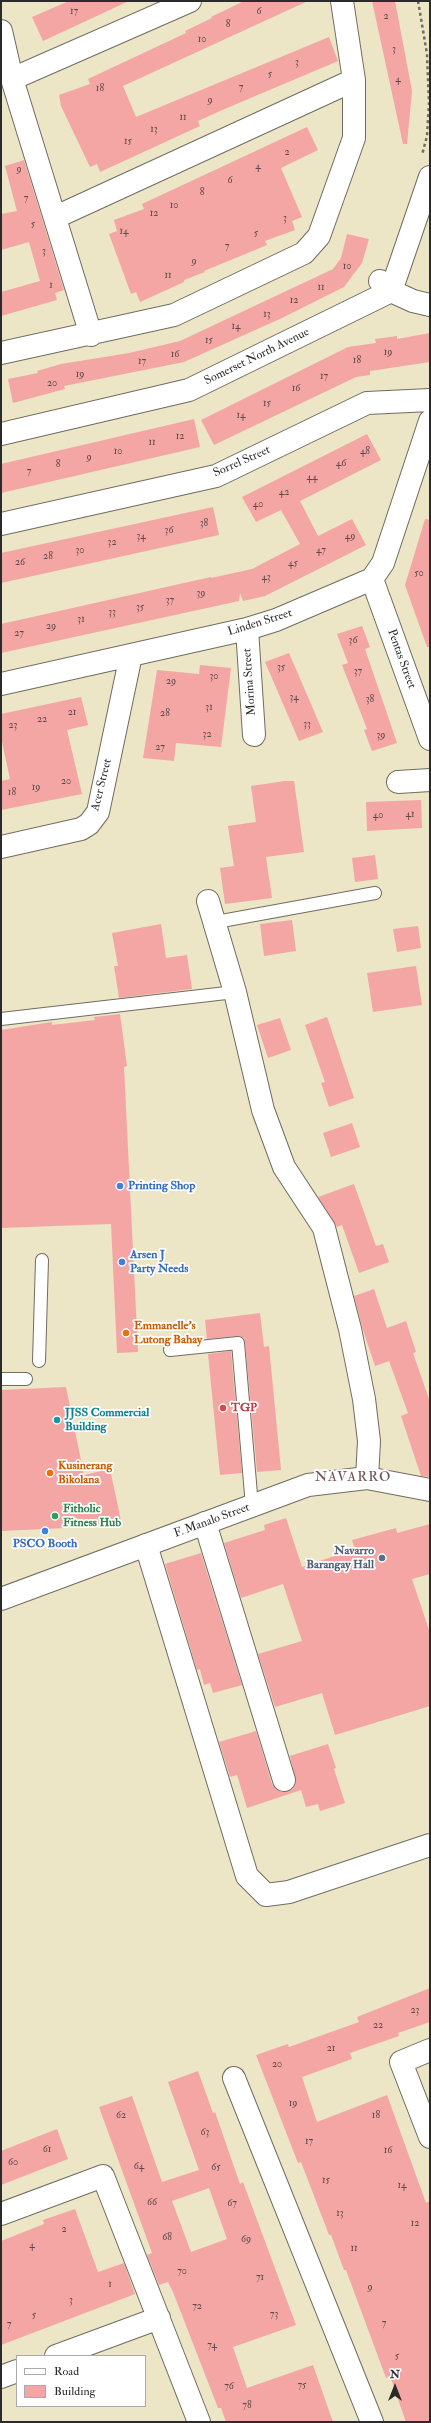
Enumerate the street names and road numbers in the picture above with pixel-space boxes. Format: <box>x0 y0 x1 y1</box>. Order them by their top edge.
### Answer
street label: Somerset North Avenue <box>202 325 312 389</box>
street label: Sorrel Street <box>211 443 273 481</box>
street label: Linden Street <box>226 606 294 640</box>
street label: Pentas Street <box>384 627 418 691</box>
street label: Morina Street <box>240 648 260 716</box>
street label: Acer Street <box>89 757 115 813</box>
street label: F. Manalo Street <box>172 1501 252 1541</box>

